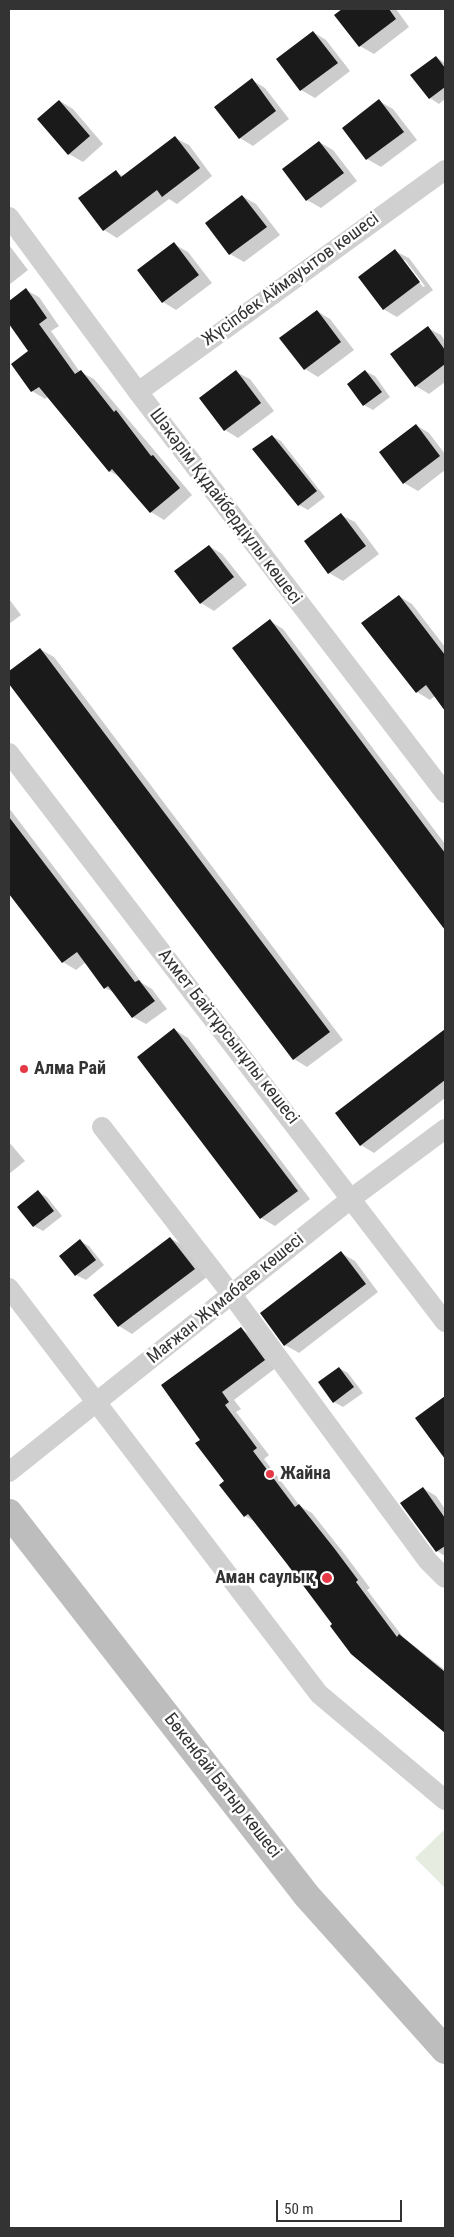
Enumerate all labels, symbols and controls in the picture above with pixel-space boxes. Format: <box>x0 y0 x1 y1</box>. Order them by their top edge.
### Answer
street label: Жүсіпбек Аймауытов көшесі <box>198 209 384 351</box>
street label: Шәкәрім Құдайбердіұлы көшесі <box>144 405 306 609</box>
street label: Ахмет Байтұрсынұлы көшесі <box>153 945 303 1129</box>
place label: Алма Рай <box>34 1058 106 1080</box>
marker: Алма Рай <box>18 1063 30 1075</box>
street label: Мағжан Жұмабаев көшесі <box>143 1229 309 1369</box>
place label: Жайна <box>280 1463 331 1485</box>
marker: Жайна <box>264 1468 276 1480</box>
place label: Аман саулық <box>215 1567 316 1589</box>
marker: Аман саулық <box>320 1571 334 1585</box>
street label: Бөкенбай Батыр көшесі <box>159 1709 285 1863</box>
scale bar <box>279 2190 405 2222</box>
text: 50 m <box>284 2200 314 2218</box>

